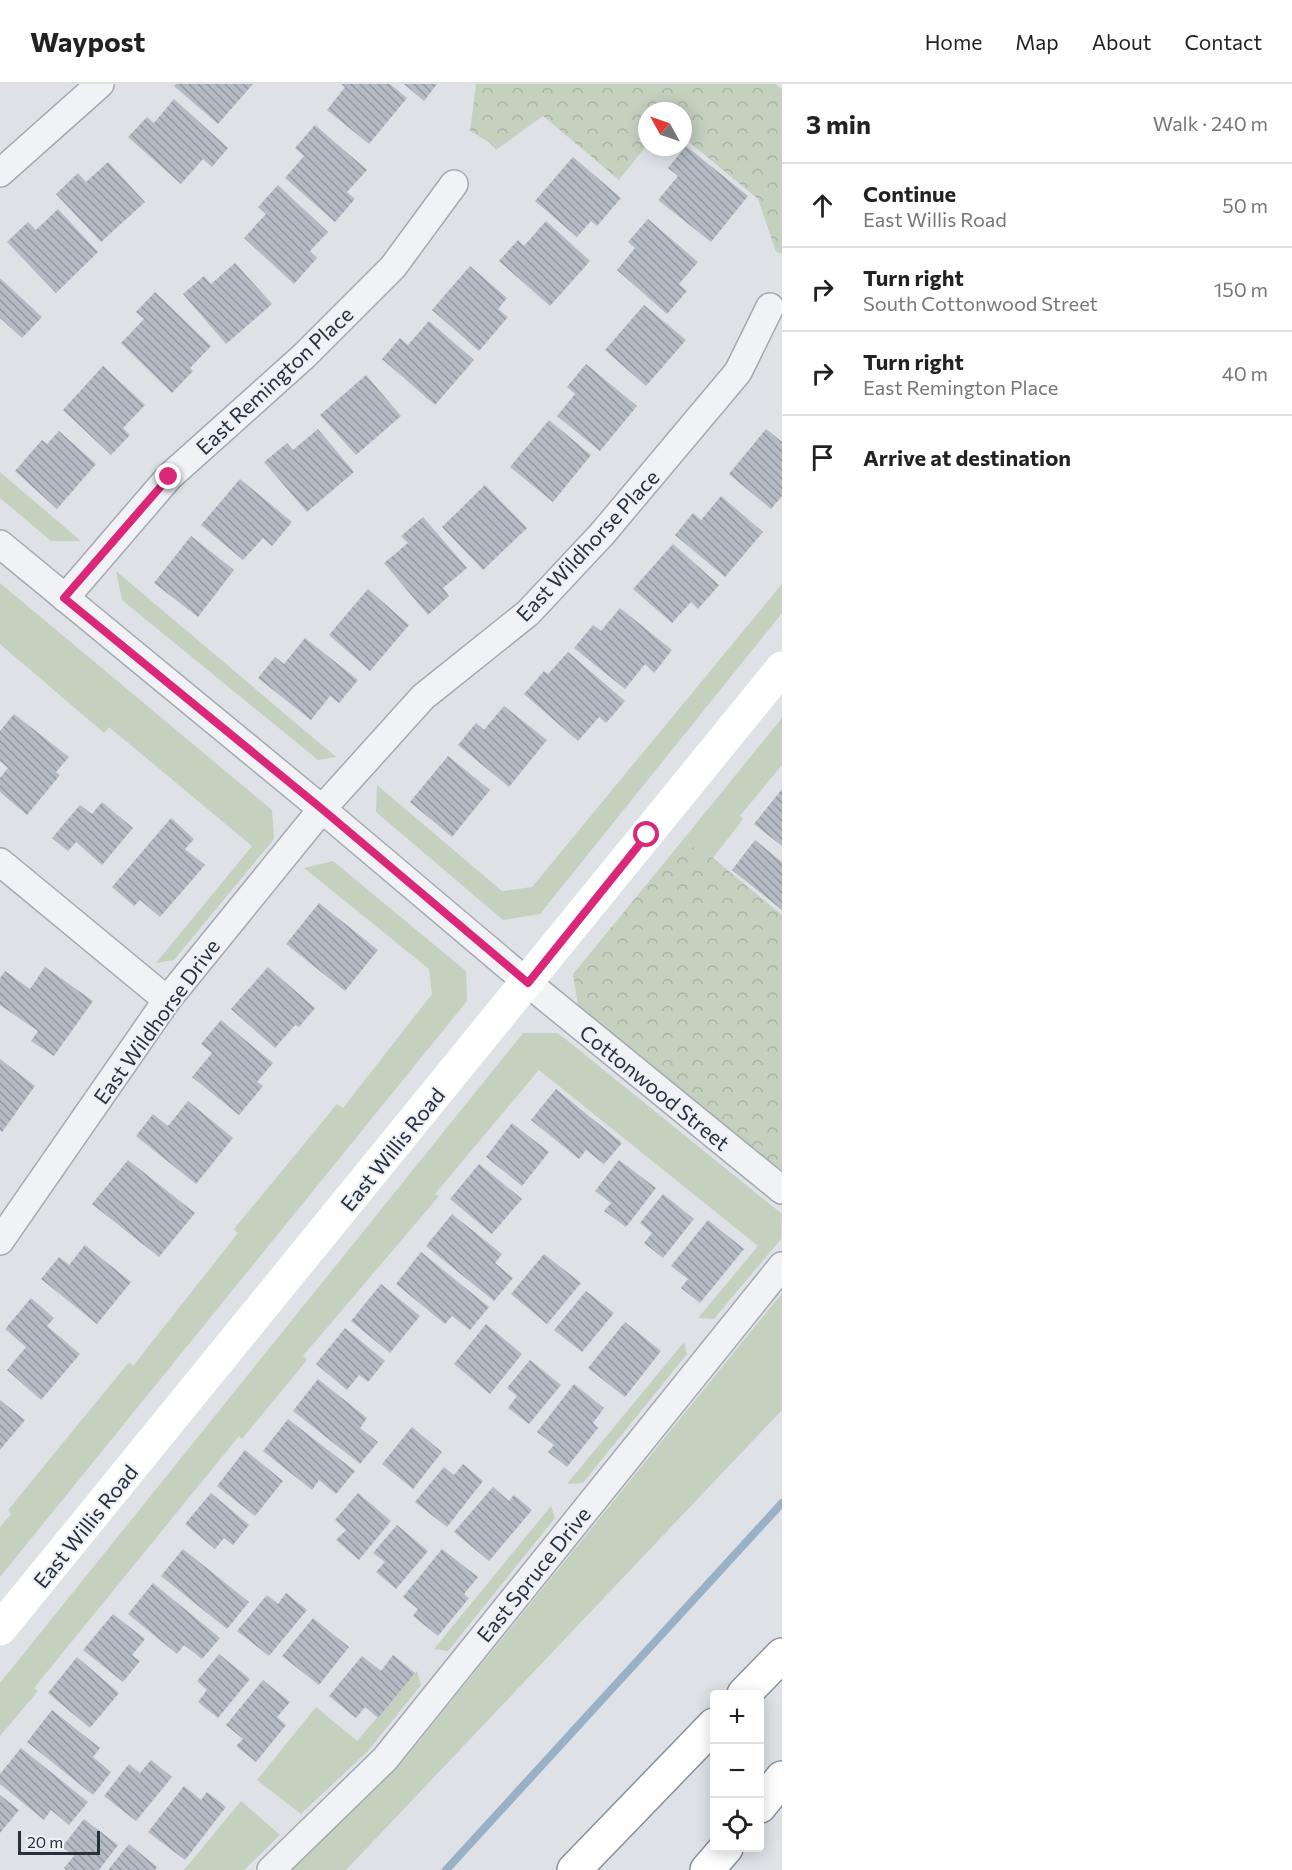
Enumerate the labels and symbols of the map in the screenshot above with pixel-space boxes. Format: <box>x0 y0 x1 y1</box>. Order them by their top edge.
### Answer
north arrow <box>638 102 692 156</box>
street label: East Remington Place <box>190 301 358 459</box>
route end <box>155 463 181 489</box>
street label: East Wildhorse Place <box>510 464 664 626</box>
route start <box>633 821 659 847</box>
street label: East Wildhorse Drive <box>88 934 224 1108</box>
street label: Cottonwood Street <box>575 1019 735 1155</box>
street label: East Willis Road <box>335 1082 449 1216</box>
street label: East Willis Road <box>28 1459 142 1593</box>
street label: East Spruce Drive <box>471 1501 595 1647</box>
scale bar <box>18 1828 100 1856</box>

